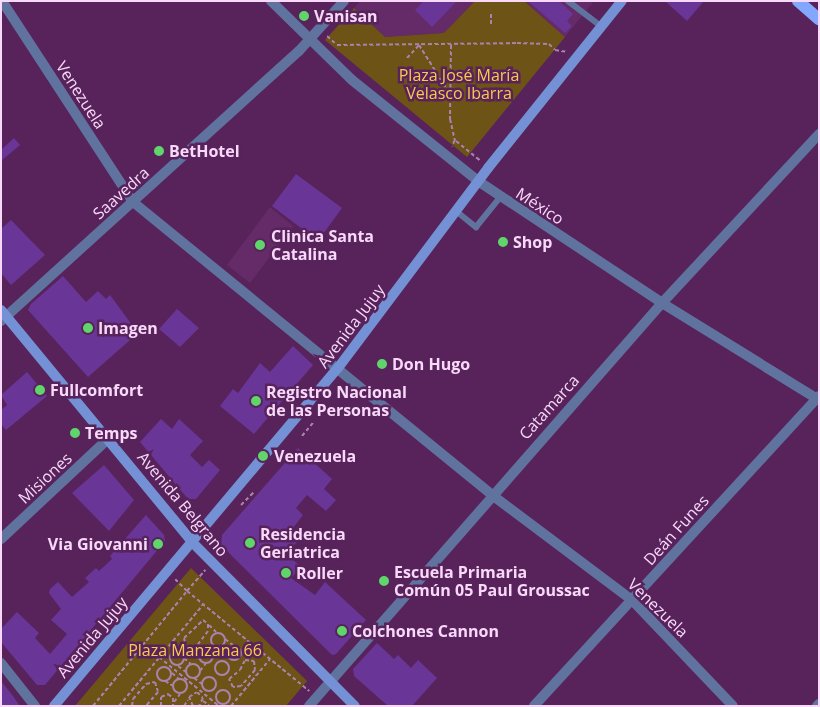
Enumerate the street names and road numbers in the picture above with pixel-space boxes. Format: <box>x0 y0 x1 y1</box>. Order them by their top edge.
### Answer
street label: Venezuela <box>52 58 110 132</box>
street label: Saavedra <box>89 163 153 223</box>
street label: México <box>513 183 567 229</box>
street label: Avenida Jujuy <box>313 280 389 372</box>
street label: Catamarca <box>515 371 583 443</box>
street label: Misiones <box>14 448 76 508</box>
street label: Avenida Belgrano <box>134 448 232 560</box>
street label: Deán Funes <box>639 491 713 569</box>
street label: Venezuela <box>624 575 692 641</box>
street label: Avenida Jujuy <box>53 593 131 681</box>

